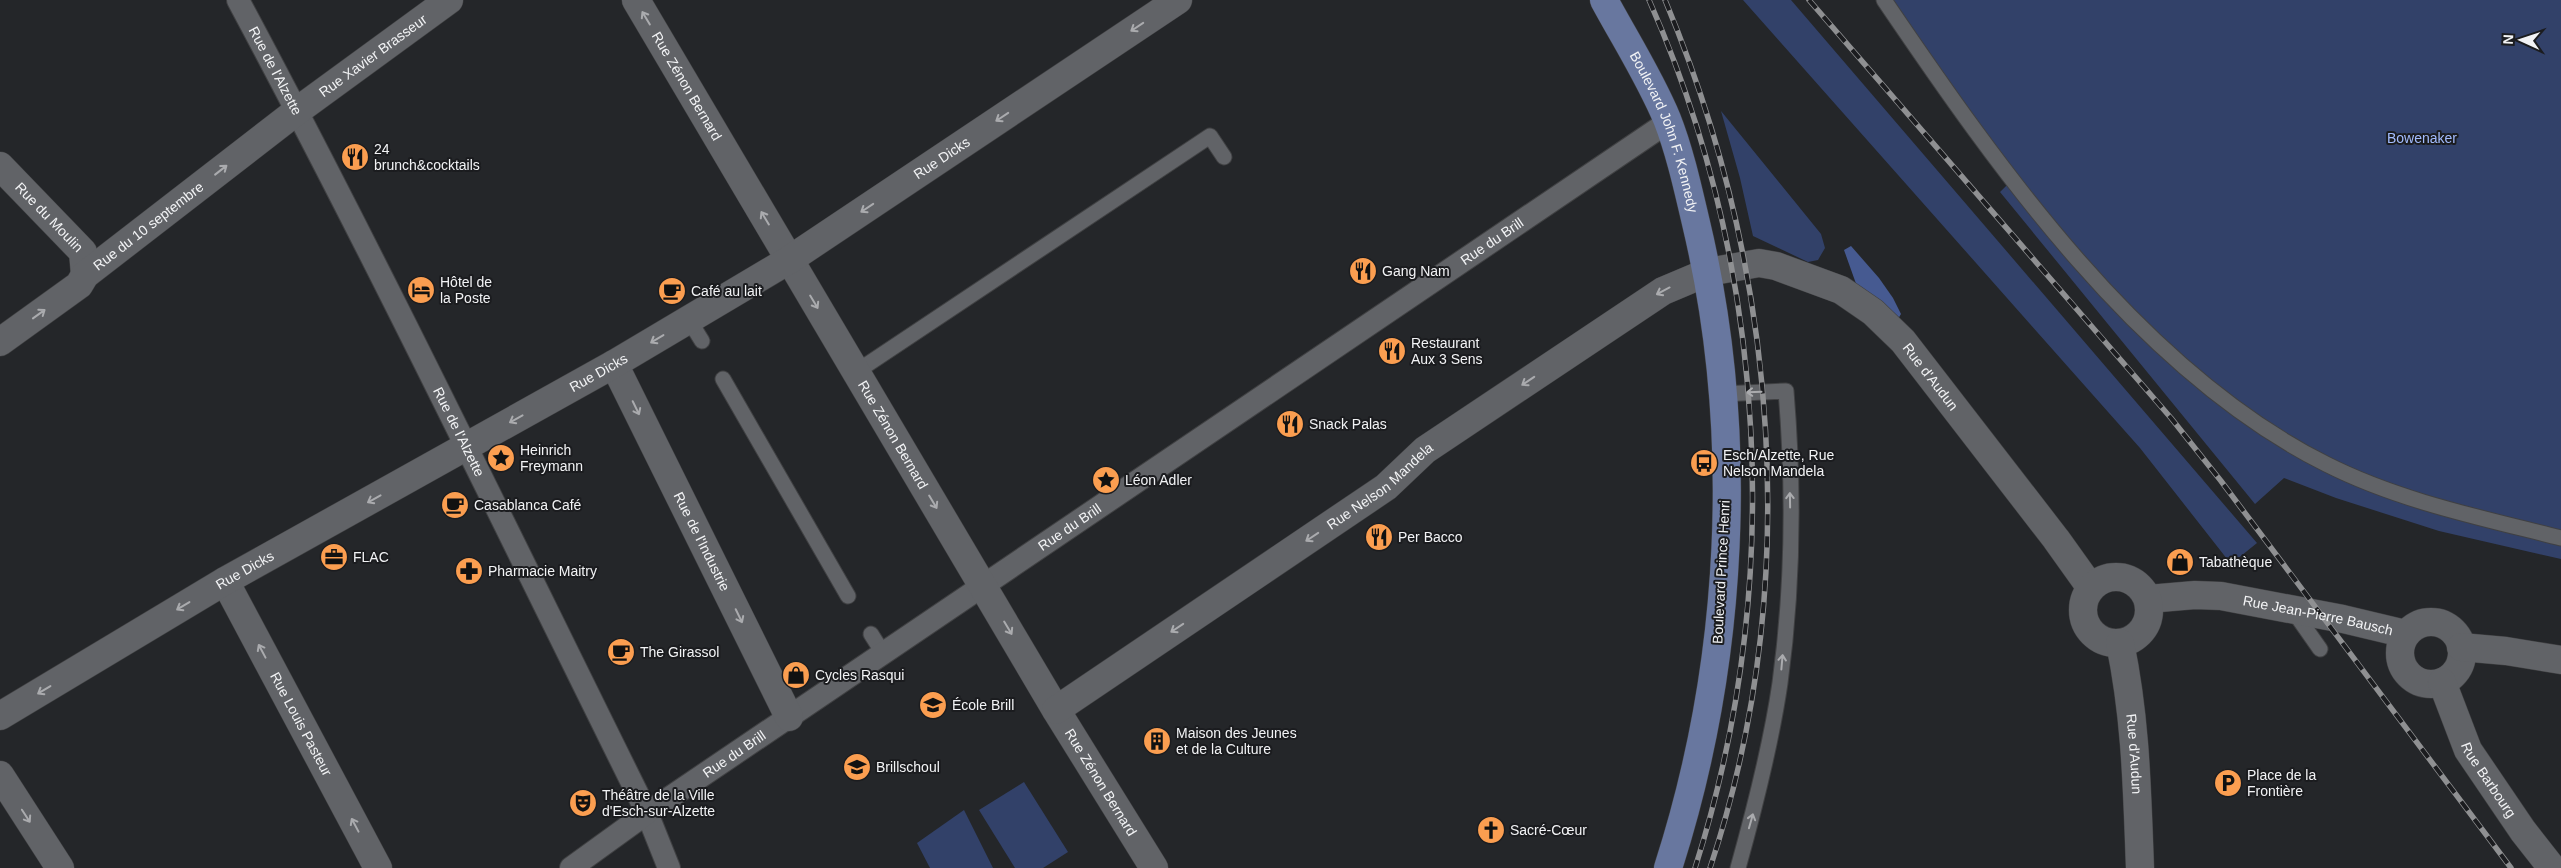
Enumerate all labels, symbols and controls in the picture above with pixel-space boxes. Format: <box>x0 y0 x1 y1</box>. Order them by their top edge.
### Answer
street label: Rue Xavier Brasseur <box>316 11 430 100</box>
one-way arrow <box>641 11 651 25</box>
north arrow <box>2496 15 2546 65</box>
one-way arrow <box>1131 22 1145 32</box>
street label: Rue de l'Alzette <box>246 24 305 118</box>
street label: Rue Zénon Bernard <box>649 29 725 143</box>
text: N <box>2500 34 2516 45</box>
street label: Boulevard John F. Kennedy <box>1627 49 1701 214</box>
one-way arrow <box>996 113 1010 123</box>
park label: Bowenaker <box>2387 130 2457 146</box>
street label: Rue Dicks <box>911 134 973 182</box>
place label: 24 brunch&cocktails <box>374 141 480 173</box>
restaurant icon: 24 brunch&cocktails <box>340 142 370 172</box>
one-way arrow <box>214 164 227 175</box>
street label: Rue du 10 septembre <box>90 178 207 274</box>
street label: Rue du Moulin <box>12 179 86 255</box>
one-way arrow <box>861 203 875 213</box>
one-way arrow <box>759 211 769 225</box>
street label: Rue du Brill <box>1457 214 1526 268</box>
restaurant icon: Gang Nam <box>1348 256 1378 286</box>
place label: Gang Nam <box>1382 263 1450 279</box>
place label: Hôtel de la Poste <box>440 274 492 306</box>
hotel icon: Hôtel de la Poste <box>406 275 436 305</box>
cafe icon: Café au lait <box>657 276 687 306</box>
place label: Café au lait <box>691 283 762 299</box>
one-way arrow <box>1657 287 1671 297</box>
one-way arrow <box>810 294 820 308</box>
one-way arrow <box>32 308 45 319</box>
one-way arrow <box>651 334 665 344</box>
place label: Restaurant Aux 3 Sens <box>1411 335 1483 367</box>
restaurant icon: Restaurant Aux 3 Sens <box>1377 336 1407 366</box>
street label: Rue d'Audun <box>1900 340 1961 413</box>
street label: Rue Dicks <box>567 350 630 395</box>
one-way arrow <box>1521 376 1535 386</box>
street label: Rue Zénon Bernard <box>855 378 931 492</box>
street label: Rue de l'Alzette <box>430 384 488 479</box>
one-way arrow <box>1746 388 1762 397</box>
one-way arrow <box>632 400 641 415</box>
restaurant icon: Snack Palas <box>1275 409 1305 439</box>
one-way arrow <box>510 415 524 425</box>
place label: Snack Palas <box>1309 416 1387 432</box>
street label: Rue Nelson Mandela <box>1324 439 1436 533</box>
place label: Heinrich Freymann <box>520 442 583 474</box>
place icon: Heinrich Freymann <box>486 443 516 473</box>
place label: Esch/Alzette, Rue Nelson Mandela <box>1723 447 1834 479</box>
bus stop icon: Esch/Alzette, Rue Nelson Mandela <box>1689 448 1719 478</box>
place icon: Léon Adler <box>1091 465 1121 495</box>
place label: Léon Adler <box>1125 472 1192 488</box>
street label: Rue de l'Industrie <box>671 489 733 594</box>
cafe icon: Casablanca Café <box>440 490 470 520</box>
one-way arrow <box>1785 492 1795 508</box>
one-way arrow <box>368 494 382 504</box>
one-way arrow <box>928 494 938 508</box>
place label: Casablanca Café <box>474 497 582 513</box>
street label: Rue du Brill <box>1035 500 1104 554</box>
street label: Boulevard Prince Henri <box>1709 500 1733 644</box>
restaurant icon: Per Bacco <box>1364 522 1394 552</box>
place label: Per Bacco <box>1398 529 1463 545</box>
one-way arrow <box>1305 532 1319 542</box>
office icon: FLAC <box>319 542 349 572</box>
street label: Rue Dicks <box>213 547 277 593</box>
shop icon: Tabathèque <box>2165 547 2195 577</box>
place label: FLAC <box>353 549 389 565</box>
place label: Tabathèque <box>2199 554 2272 570</box>
pharmacy icon: Pharmacie Maitry <box>454 556 484 586</box>
place label: Pharmacie Maitry <box>488 563 597 579</box>
street label: Rue Jean-Pierre Bausch <box>2242 592 2394 639</box>
one-way arrow <box>177 602 191 612</box>
one-way arrow <box>735 608 745 623</box>
one-way arrow <box>1003 620 1013 634</box>
one-way arrow <box>1170 623 1184 633</box>
cafe icon: The Girassol <box>606 637 636 667</box>
one-way arrow <box>257 643 267 658</box>
place label: The Girassol <box>640 644 719 660</box>
one-way arrow <box>1777 654 1787 670</box>
shop icon: Cycles Rasqui <box>781 660 811 690</box>
place label: Cycles Rasqui <box>815 667 904 683</box>
street label: Rue Louis Pasteur <box>267 669 336 779</box>
one-way arrow <box>37 685 51 695</box>
school or university icon: École Brill <box>918 690 948 720</box>
place label: École Brill <box>952 697 1014 713</box>
street label: Rue d'Audun <box>2123 713 2145 794</box>
place label: Maison des Jeunes et de la Culture <box>1176 725 1297 757</box>
street label: Rue Zénon Bernard <box>1062 726 1140 839</box>
building icon: Maison des Jeunes et de la Culture <box>1142 726 1172 756</box>
street label: Rue du Brill <box>700 727 769 781</box>
street label: Rue Barbourg <box>2458 740 2519 821</box>
school or university icon: Brillschoul <box>842 752 872 782</box>
place label: Brillschoul <box>876 759 940 775</box>
place label: Place de la Frontière <box>2247 767 2316 799</box>
parking icon: Place de la Frontière <box>2213 768 2243 798</box>
place label: Théâtre de la Ville d'Esch-sur-Alzette <box>602 787 715 819</box>
theatre icon: Théâtre de la Ville d'Esch-sur-Alzette <box>568 788 598 818</box>
one-way arrow <box>22 809 32 823</box>
one-way arrow <box>1747 814 1757 830</box>
church icon: Sacré-Cœur <box>1476 815 1506 845</box>
one-way arrow <box>350 818 359 833</box>
place label: Sacré-Cœur <box>1510 822 1587 838</box>

